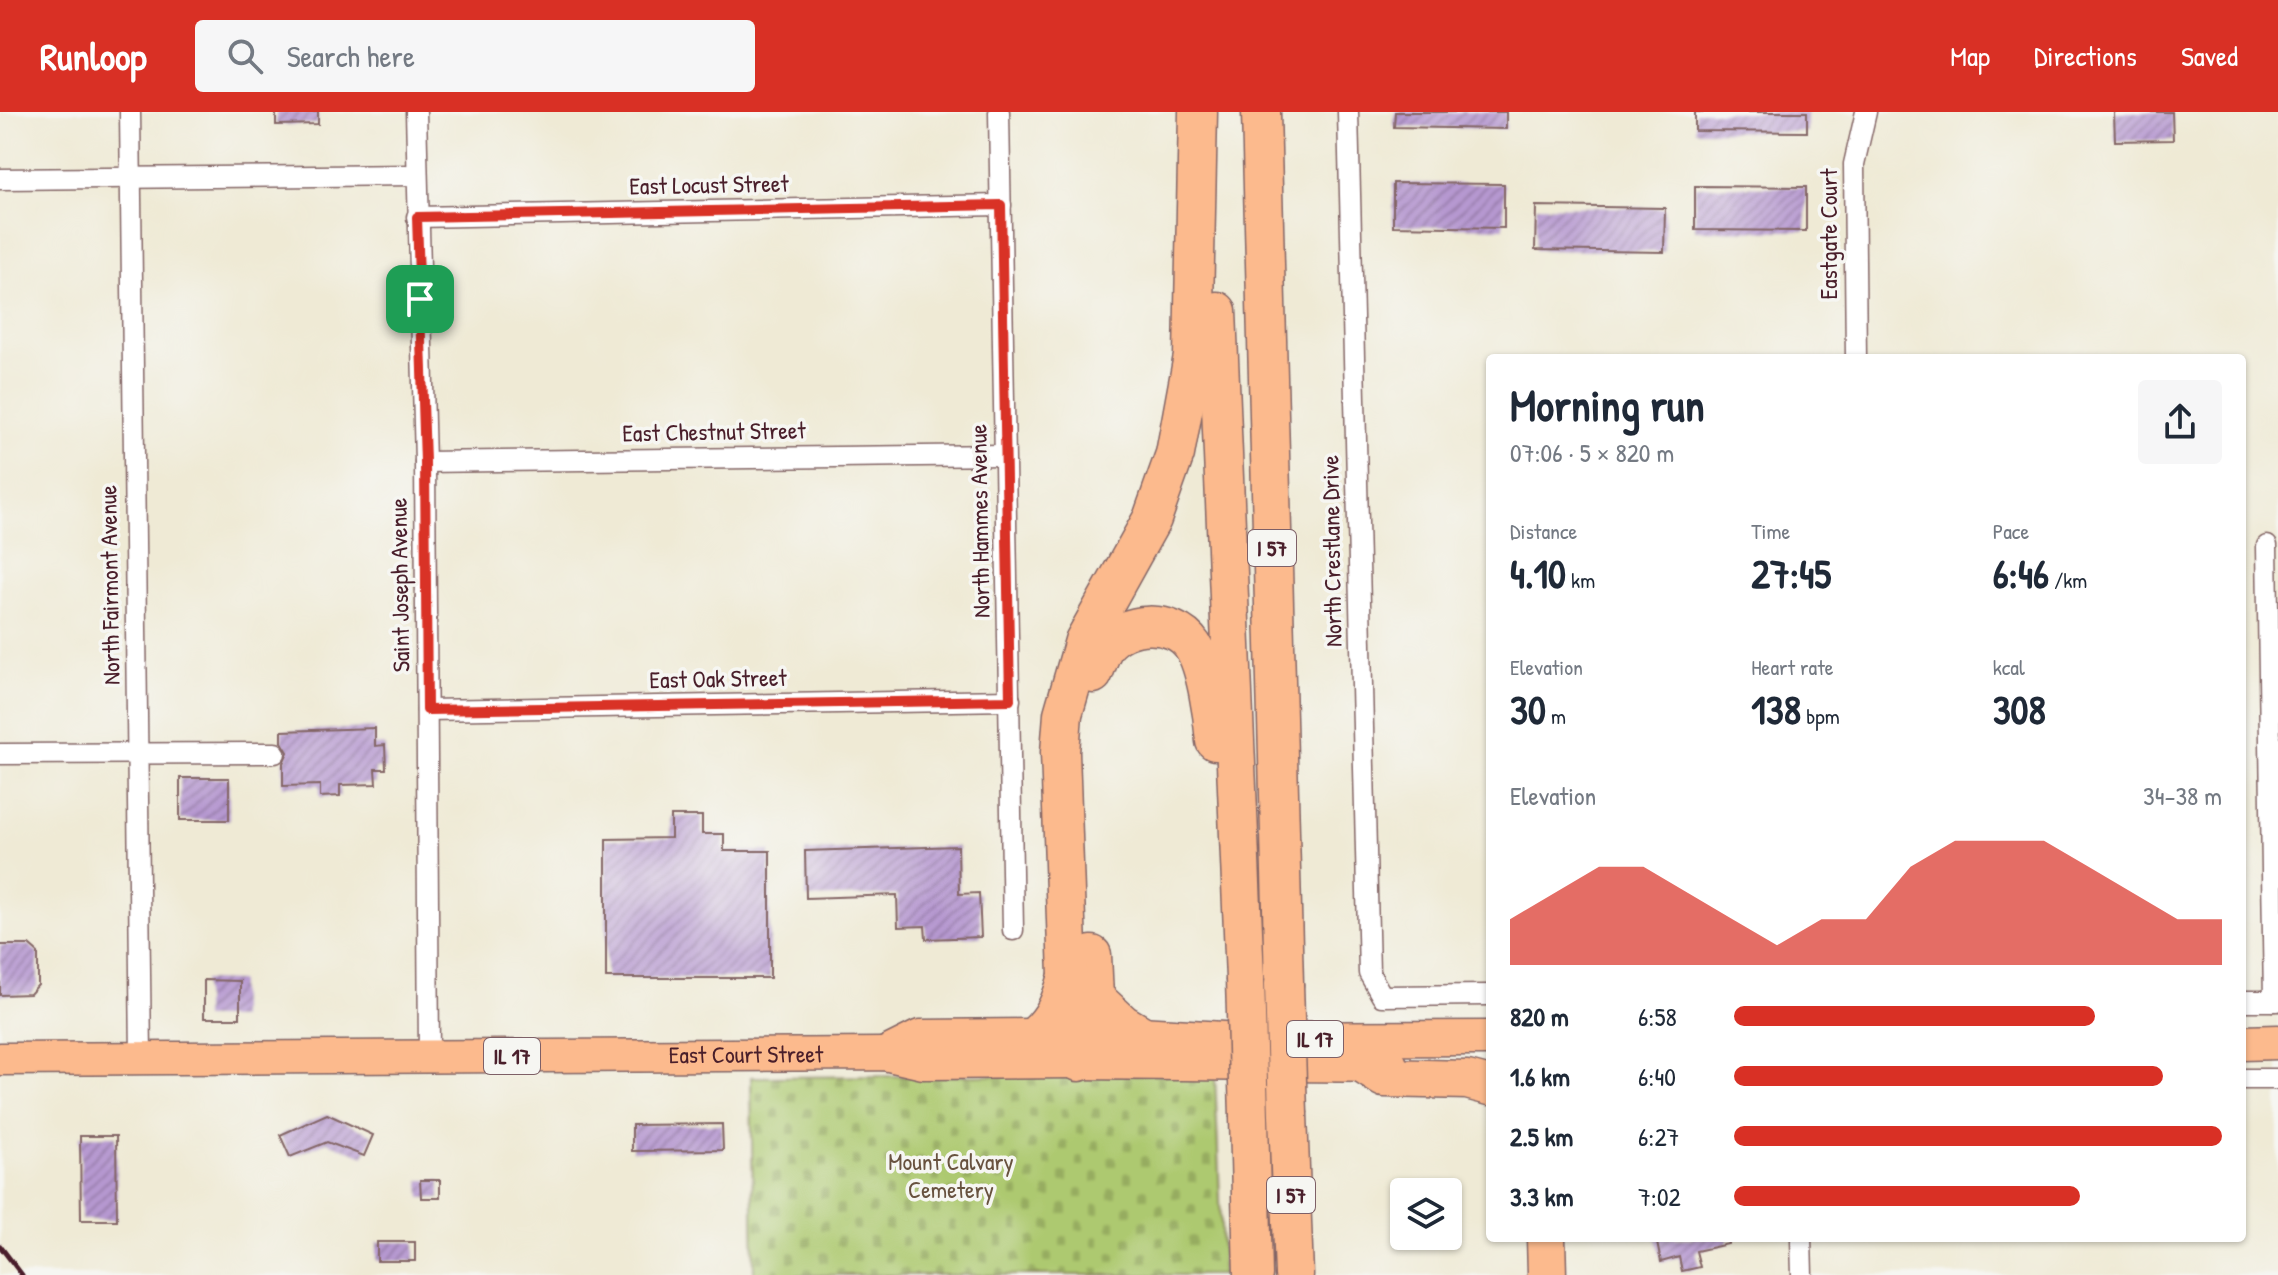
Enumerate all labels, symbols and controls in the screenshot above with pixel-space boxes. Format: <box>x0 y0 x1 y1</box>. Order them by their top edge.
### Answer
search box <box>195 20 755 92</box>
text: Runloop <box>40 30 147 82</box>
icon: search <box>223 34 267 78</box>
text: Search here <box>287 36 415 76</box>
text: Map <box>1950 37 1990 75</box>
text: Directions <box>2034 37 2137 75</box>
text: Saved <box>2181 37 2238 75</box>
street label: East Locust Street <box>629 167 790 201</box>
street label: Eastgate Court <box>1812 168 1844 299</box>
pin <box>386 265 454 333</box>
icon: arrive <box>398 277 442 321</box>
text: Morning run <box>1510 375 1705 435</box>
button: share <box>2138 380 2222 464</box>
street label: East Chestnut Street <box>622 413 807 449</box>
street label: North Hammes Avenue <box>961 423 997 618</box>
text: 07:06 · 5 × 820 m <box>1510 435 1674 470</box>
street label: North Crestlane Drive <box>1313 454 1349 647</box>
street label: North Fairmont Avenue <box>91 484 127 685</box>
street label: Saint Joseph Avenue <box>381 497 417 673</box>
text: Distance <box>1510 516 1577 546</box>
text: Time <box>1751 516 1790 546</box>
text: Pace <box>1993 516 2029 546</box>
road number: I 57 <box>1248 530 1296 566</box>
text: 4.10 <box>1510 546 1566 600</box>
text: 27:45 <box>1751 546 1831 600</box>
text: 6:46 <box>1993 546 2049 600</box>
text: km <box>1566 565 1595 595</box>
text: /km <box>2049 565 2087 595</box>
text: Elevation <box>1510 652 1583 682</box>
text: Heart rate <box>1751 652 1834 682</box>
text: kcal <box>1993 652 2025 682</box>
street label: East Oak Street <box>649 661 788 695</box>
text: 30 <box>1510 682 1546 736</box>
text: 138 <box>1751 682 1801 736</box>
text: 308 <box>1993 682 2046 736</box>
text: m <box>1546 701 1566 731</box>
text: bpm <box>1801 701 1840 731</box>
text: Elevation <box>1510 778 1596 813</box>
text: 34–38 m <box>2143 778 2222 813</box>
text: 820 m <box>1510 999 1569 1034</box>
text: 6:58 <box>1638 999 1677 1034</box>
road number: IL 17 <box>1287 1021 1343 1057</box>
street label: East Court Street <box>669 1037 824 1070</box>
road number: IL 17 <box>484 1038 540 1074</box>
text: 1.6 km <box>1510 1059 1570 1094</box>
text: 6:40 <box>1638 1059 1676 1094</box>
text: 2.5 km <box>1510 1119 1573 1154</box>
text: 6:27 <box>1638 1119 1679 1154</box>
park label: Mount Calvary Cemetery <box>888 1145 1014 1205</box>
road number: I 57 <box>1267 1177 1315 1213</box>
map controls <box>1390 1178 1462 1250</box>
button: layers <box>1390 1178 1462 1250</box>
text: 3.3 km <box>1510 1179 1573 1214</box>
text: 7:02 <box>1638 1179 1681 1214</box>

